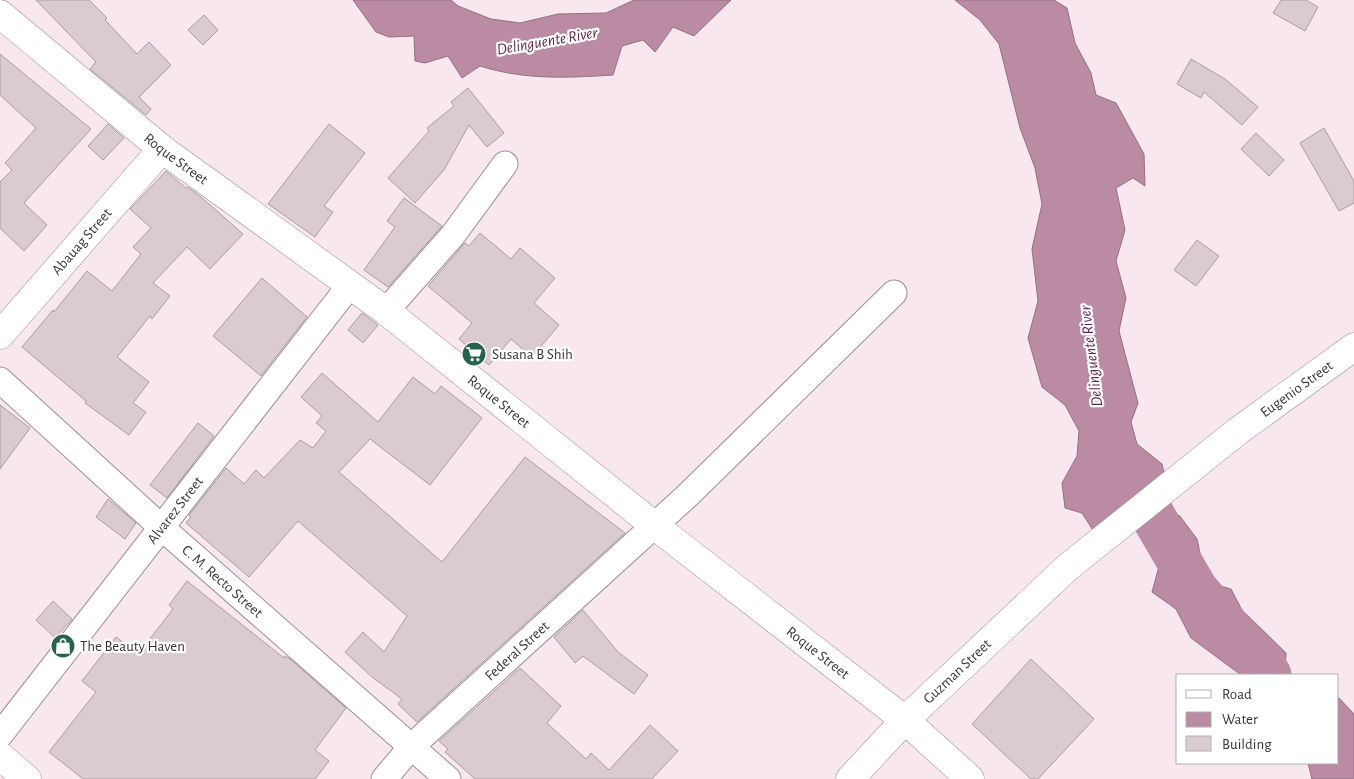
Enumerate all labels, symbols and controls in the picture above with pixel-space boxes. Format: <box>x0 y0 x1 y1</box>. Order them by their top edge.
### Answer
water label: Delinguente River <box>495 24 599 58</box>
street label: Roque Street <box>141 130 211 187</box>
street label: Abauag Street <box>48 205 115 278</box>
water label: Delinguente River <box>1077 304 1105 408</box>
supermarket icon: Susana B Shih <box>461 341 487 367</box>
place label: Susana B Shih <box>492 347 573 362</box>
street label: Eugenio Street <box>1257 357 1336 420</box>
street label: Roque Street <box>465 372 533 431</box>
street label: Alvarez Street <box>144 473 206 547</box>
street label: C. M. Recto Street <box>179 542 266 620</box>
street label: Federal Street <box>482 618 552 683</box>
street label: Roque Street <box>784 623 852 682</box>
shop icon: The Beauty Haven <box>50 633 76 659</box>
street label: Guzman Street <box>920 636 994 706</box>
place label: The Beauty Haven <box>80 639 185 654</box>
legend <box>1176 674 1339 764</box>
text: Road <box>1222 687 1252 702</box>
text: Water <box>1222 712 1258 727</box>
text: Building <box>1222 737 1272 752</box>

